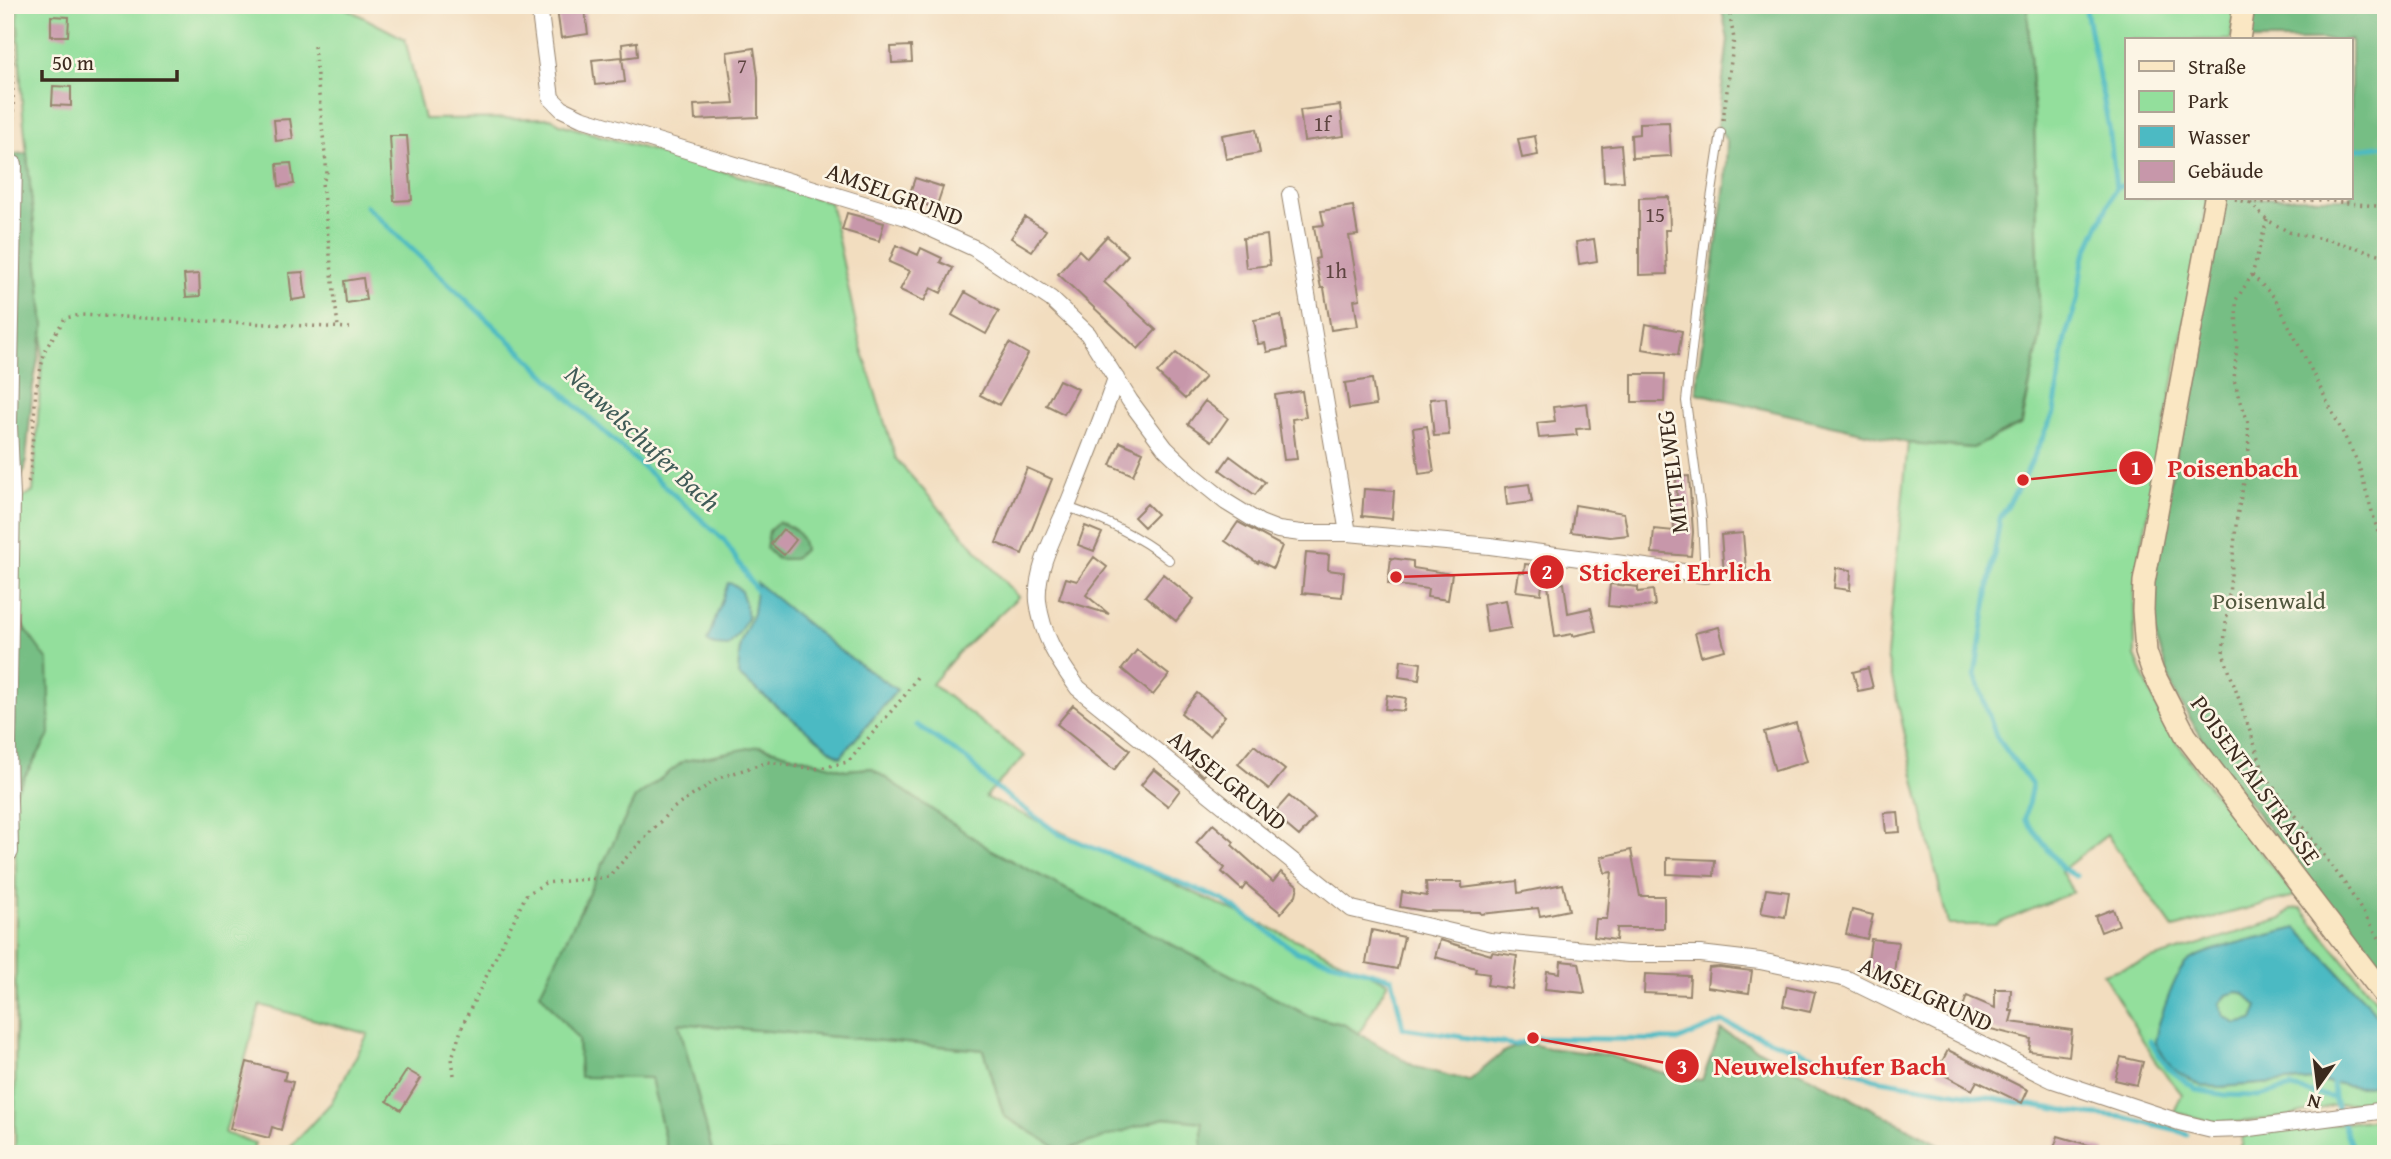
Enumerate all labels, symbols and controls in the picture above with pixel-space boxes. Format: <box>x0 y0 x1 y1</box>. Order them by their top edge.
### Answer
scale bar <box>42 38 177 82</box>
legend <box>2125 38 2352 200</box>
text: 50 m <box>52 47 94 78</box>
house number: 7 <box>737 50 747 81</box>
text: Straße <box>2188 51 2246 82</box>
text: Park <box>2188 85 2229 116</box>
house number: 1f <box>1314 108 1333 139</box>
text: Wasser <box>2188 121 2250 152</box>
street label: AMSELGRUND <box>821 153 969 235</box>
text: Gebäude <box>2188 155 2264 186</box>
house number: 15 <box>1645 199 1665 230</box>
house number: 1h <box>1325 255 1347 286</box>
water label: Neuwelschufer Bach <box>556 355 730 521</box>
street label: MITTELWEG <box>1647 408 1697 536</box>
callout: Poisenbach <box>2119 444 2313 491</box>
text: Poisenbach <box>2168 448 2299 487</box>
text: 1 <box>2131 452 2141 483</box>
callout: Stickerei Ehrlich <box>1530 548 1785 595</box>
text: Stickerei Ehrlich <box>1579 552 1772 591</box>
text: 2 <box>1542 556 1552 587</box>
park label: Poisenwald <box>2212 583 2326 618</box>
street label: POISENTALSTRASSE <box>2183 688 2329 872</box>
street label: AMSELGRUND <box>1161 721 1295 839</box>
street label: AMSELGRUND <box>1853 948 1999 1040</box>
callout: Neuwelschufer Bach <box>1665 1043 1961 1090</box>
text: Neuwelschufer Bach <box>1713 1046 1947 1085</box>
north arrow <box>2282 1050 2352 1120</box>
text: 3 <box>1677 1051 1687 1082</box>
text: N <box>2304 1087 2323 1118</box>

